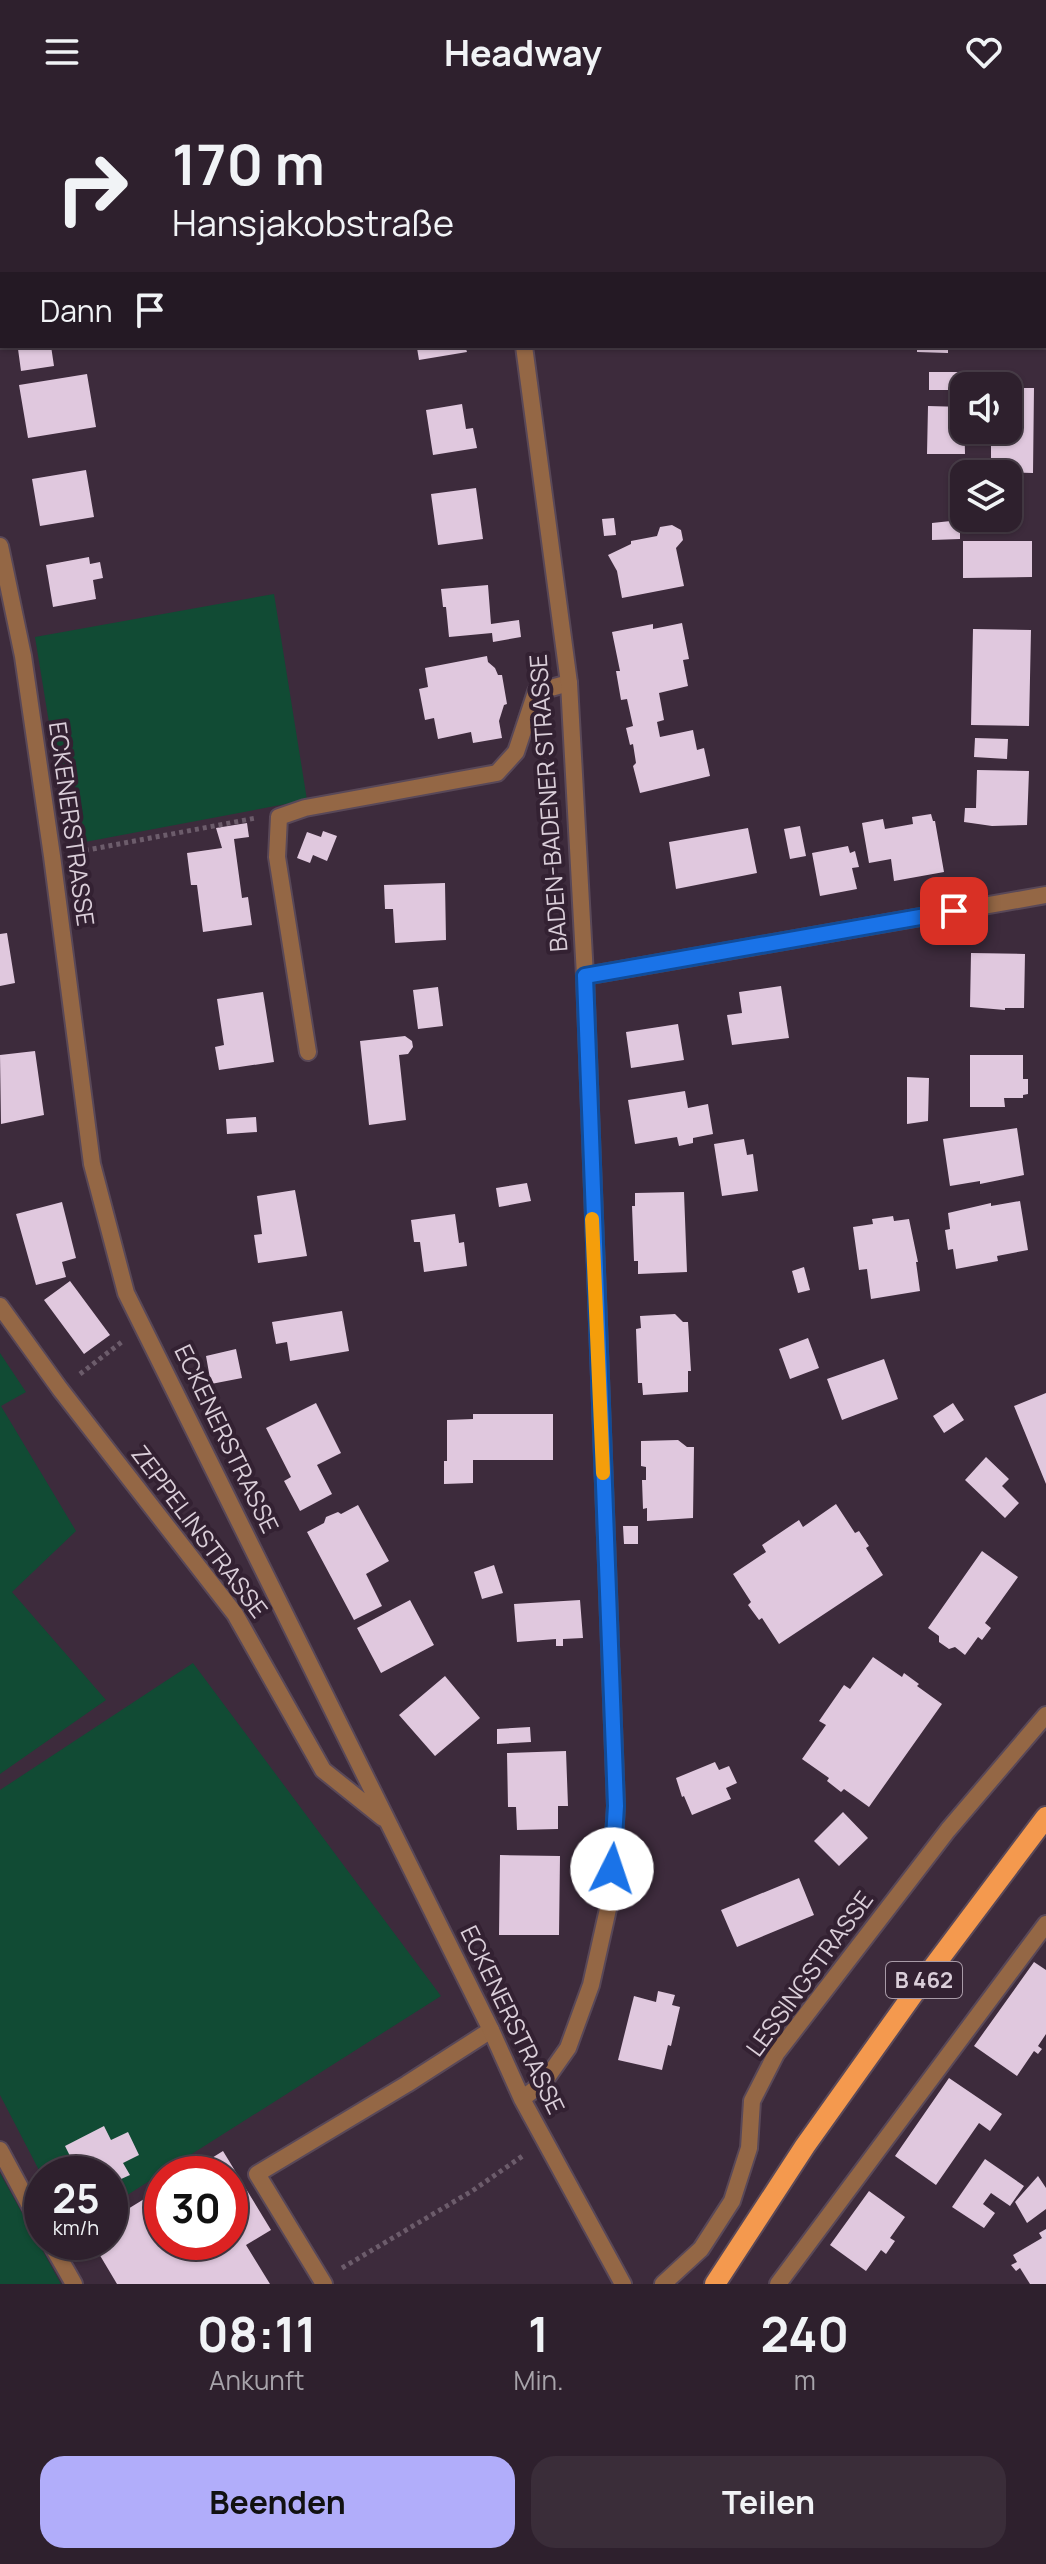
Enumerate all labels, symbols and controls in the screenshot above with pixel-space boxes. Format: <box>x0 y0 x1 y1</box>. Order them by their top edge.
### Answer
text: Headway <box>444 28 602 77</box>
icon: menu <box>40 30 84 74</box>
icon: heart <box>962 30 1006 74</box>
text: 170 m <box>172 125 325 202</box>
icon: right <box>40 136 144 240</box>
text: Hansjakobstraße <box>172 198 454 247</box>
icon: arrive <box>128 288 172 332</box>
text: Dann <box>40 290 112 331</box>
map controls <box>950 372 1022 532</box>
button: sound <box>950 372 1022 444</box>
button: layers <box>950 460 1022 532</box>
street label: BADEN-BADENER STRASSE <box>521 653 574 953</box>
street label: ECKENERSTRASSE <box>42 719 103 928</box>
pin <box>920 877 988 945</box>
icon: arrive <box>932 889 976 933</box>
street label: ECKENERSTRASSE <box>167 1339 287 1538</box>
street label: ZEPPELINSTRASSE <box>124 1438 276 1624</box>
position arrow <box>570 1827 654 1911</box>
street label: LESSINGSTRASSE <box>738 1884 880 2062</box>
street label: ECKENERSTRASSE <box>453 1920 573 2119</box>
road number: B 462 <box>886 1962 962 1998</box>
speed limit sign: 30 <box>144 2156 248 2260</box>
text: 25 <box>52 2170 100 2225</box>
text: km/h <box>53 2214 99 2241</box>
text: 08:11 <box>197 2301 317 2366</box>
text: 1 <box>528 2301 549 2366</box>
text: 240 <box>761 2301 849 2366</box>
text: Ankunft <box>209 2362 304 2398</box>
text: Min. <box>514 2362 564 2398</box>
text: m <box>794 2362 816 2398</box>
button: Beenden <box>40 2456 515 2548</box>
button: Teilen <box>531 2456 1006 2548</box>

